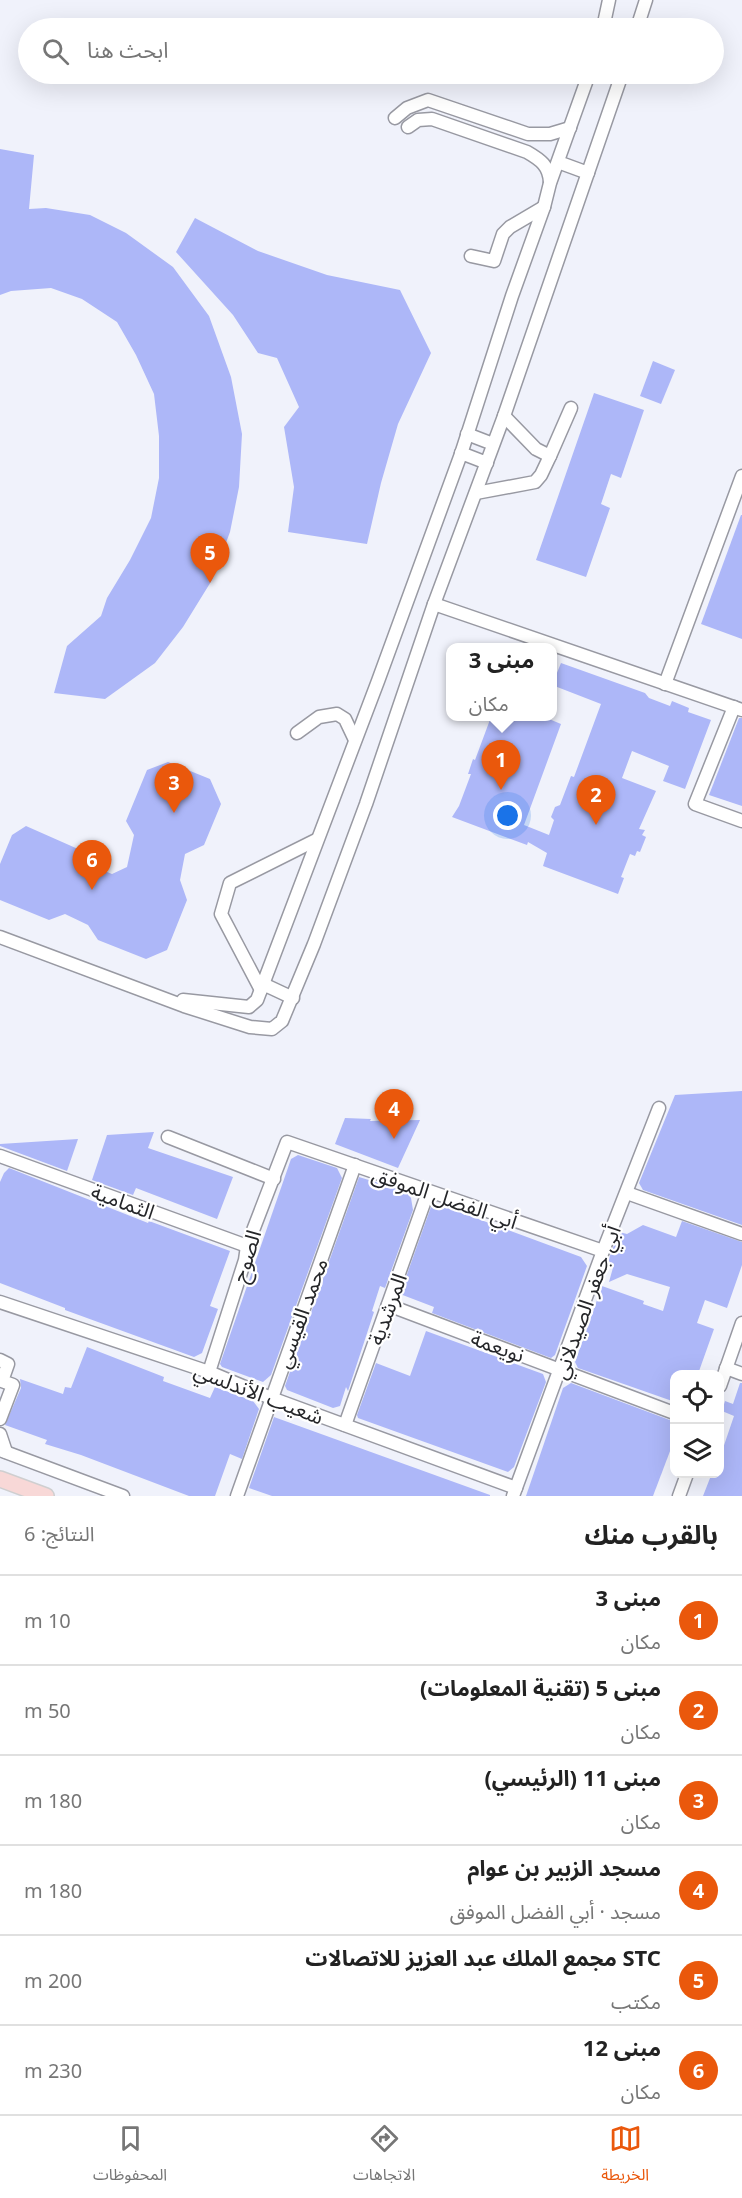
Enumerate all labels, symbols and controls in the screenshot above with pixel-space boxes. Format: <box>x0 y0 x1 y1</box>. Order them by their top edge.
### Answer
search box <box>18 18 724 84</box>
text: ابحث هنا <box>87 34 169 64</box>
icon: search <box>39 35 72 68</box>
pin: 5 <box>190 534 230 583</box>
popup <box>446 643 557 721</box>
text: مبنى 3 <box>469 644 534 674</box>
text: مكان <box>469 690 509 717</box>
pin: 1 <box>482 740 520 790</box>
pin: 3 <box>154 764 194 813</box>
pin: 2 <box>576 776 616 825</box>
your location <box>493 801 522 830</box>
pin: 6 <box>72 840 112 890</box>
pin: 4 <box>374 1090 414 1139</box>
street label: أبي الفضل الموفق <box>368 1159 521 1238</box>
street label: الثمامية <box>87 1177 159 1225</box>
street label: أبي جعفر الصيدلاني <box>545 1221 630 1384</box>
street label: الصوح <box>225 1226 269 1286</box>
street label: محمد القيسي <box>268 1254 337 1373</box>
street label: المرشدية <box>361 1269 413 1349</box>
street label: نويعمة <box>467 1323 529 1369</box>
street label: شعيب الأندلسي <box>189 1355 328 1433</box>
map controls <box>670 1370 724 1478</box>
button: locate <box>670 1370 724 1424</box>
button: layers <box>670 1424 724 1478</box>
text: بالقرب منك <box>584 1516 718 1552</box>
text: النتائج: 6 <box>24 1520 94 1547</box>
text: مبنى 3 <box>595 1582 661 1612</box>
text: 10 m <box>24 1607 71 1634</box>
text: 1 <box>693 1607 704 1634</box>
text: مكان <box>621 1628 661 1655</box>
text: مبنى 5 (تقنية المعلومات) <box>420 1672 661 1702</box>
text: 50 m <box>24 1697 71 1724</box>
text: 2 <box>693 1697 704 1724</box>
text: مكان <box>621 1718 661 1745</box>
text: مبنى 11 (الرئيسي) <box>484 1762 661 1792</box>
text: 180 m <box>24 1787 82 1814</box>
text: 3 <box>693 1787 704 1814</box>
text: مكان <box>621 1808 661 1835</box>
text: مسجد الزبير بن عوام <box>467 1852 661 1882</box>
text: 180 m <box>24 1877 82 1904</box>
text: 4 <box>693 1877 704 1904</box>
text: مسجد · أبي الفضل الموفق <box>450 1898 661 1925</box>
text: STC مجمع الملك عبد العزيز للاتصالات <box>305 1942 661 1972</box>
text: 200 m <box>24 1967 82 1994</box>
text: 5 <box>693 1967 704 1994</box>
text: مكتب <box>611 1988 661 2015</box>
text: مبنى 12 <box>583 2032 661 2062</box>
text: 230 m <box>24 2057 82 2084</box>
text: 6 <box>693 2057 704 2084</box>
text: مكان <box>621 2078 661 2105</box>
tab: المحفوظات <box>93 2122 167 2192</box>
tab: الاتجاهات <box>353 2122 415 2192</box>
tab: الخريطة <box>601 2122 649 2192</box>

